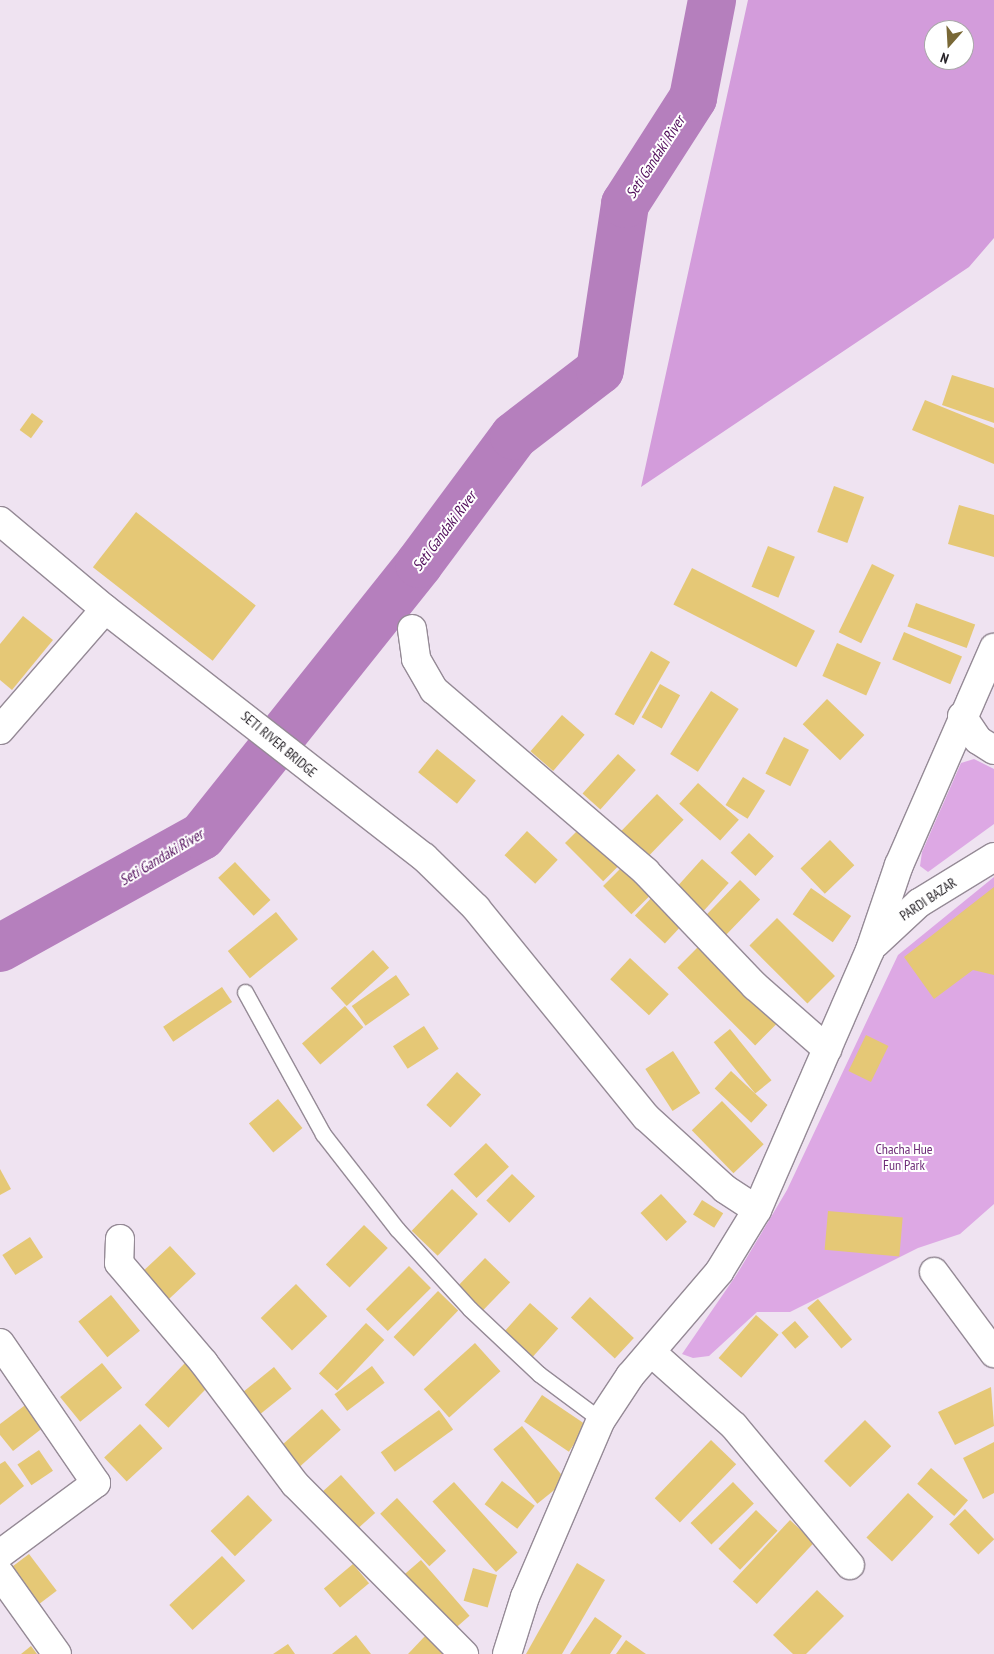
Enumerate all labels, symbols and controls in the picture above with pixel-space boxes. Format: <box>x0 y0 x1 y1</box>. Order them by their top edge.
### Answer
north arrow <box>924 20 974 70</box>
text: N <box>938 48 951 68</box>
water label: Seti Gandaki River <box>622 112 688 202</box>
water label: Seti Gandaki River <box>408 488 480 574</box>
street label: SETI RIVER BRIDGE <box>238 708 320 780</box>
water label: Seti Gandaki River <box>116 825 206 889</box>
street label: PARDI BAZAR <box>896 874 960 924</box>
park label: Chacha Hue Fun Park <box>875 1141 933 1174</box>

